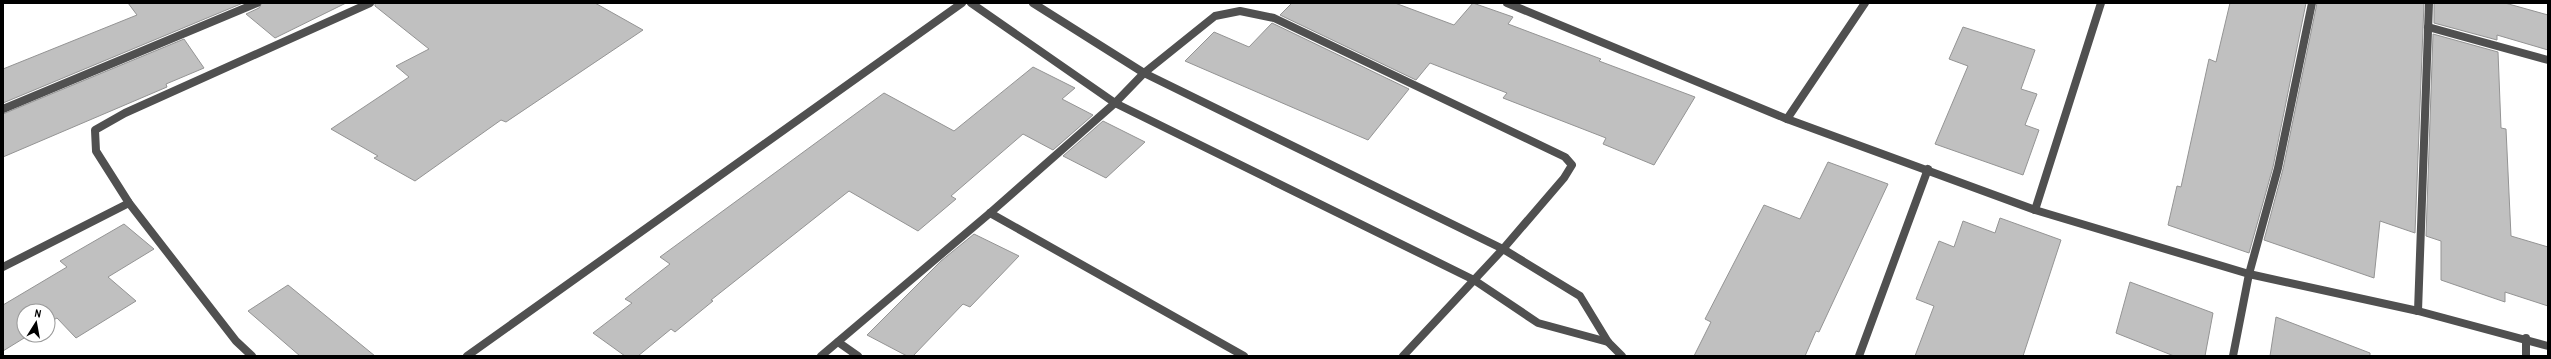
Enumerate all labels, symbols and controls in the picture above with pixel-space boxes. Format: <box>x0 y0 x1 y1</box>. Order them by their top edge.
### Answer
north arrow <box>16 303 56 343</box>
text: N <box>33 306 42 321</box>

